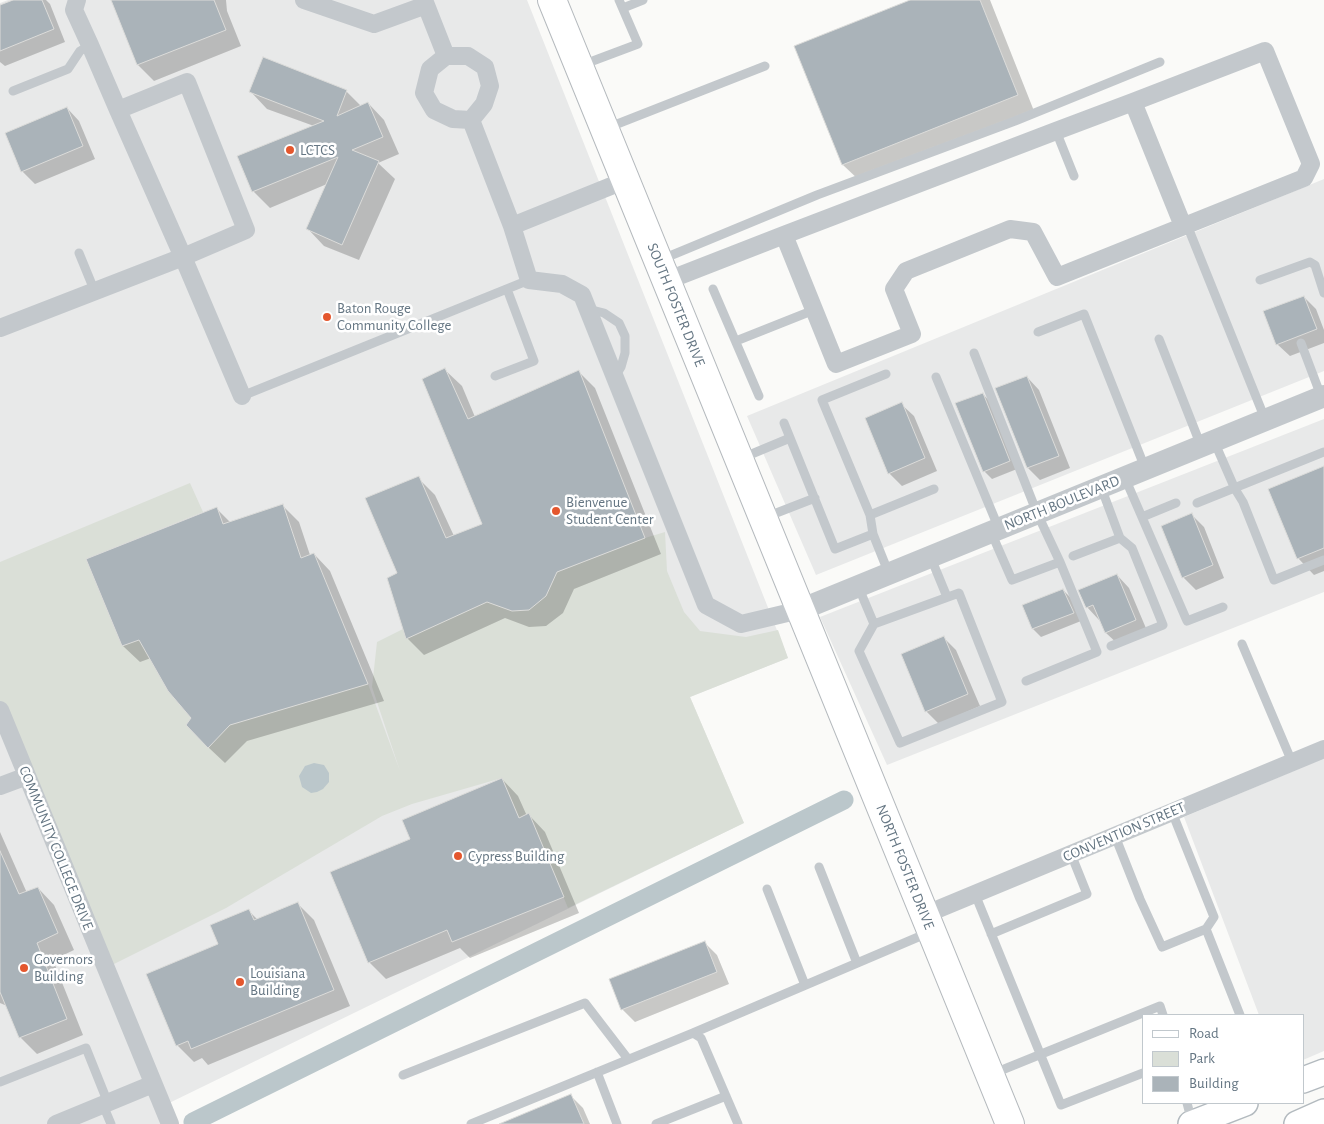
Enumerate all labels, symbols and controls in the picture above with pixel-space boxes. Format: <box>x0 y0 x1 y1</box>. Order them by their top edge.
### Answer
place label: LCTCS <box>300 141 335 159</box>
marker: LCTCS <box>284 144 296 156</box>
street label: SOUTH FOSTER DRIVE <box>643 241 709 369</box>
place label: Baton Rouge Community College <box>337 299 451 334</box>
marker: Baton Rouge Community College <box>321 311 333 323</box>
street label: NORTH BOULEVARD <box>1002 472 1122 534</box>
place label: Bienvenue Student Center <box>566 493 654 528</box>
marker: Bienvenue Student Center <box>550 505 562 517</box>
street label: COMMUNITY COLLEGE DRIVE <box>15 763 97 933</box>
street label: CONVENTION STREET <box>1060 798 1188 866</box>
street label: NORTH FOSTER DRIVE <box>872 802 938 932</box>
place label: Cypress Building <box>468 847 564 865</box>
marker: Cypress Building <box>452 850 464 862</box>
place label: Governors Building <box>34 950 93 985</box>
marker: Governors Building <box>18 962 30 974</box>
place label: Louisiana Building <box>250 964 305 999</box>
marker: Louisiana Building <box>234 976 246 988</box>
legend <box>1142 1014 1304 1104</box>
text: Road <box>1189 1026 1219 1041</box>
text: Park <box>1189 1051 1215 1066</box>
text: Building <box>1189 1076 1239 1091</box>

